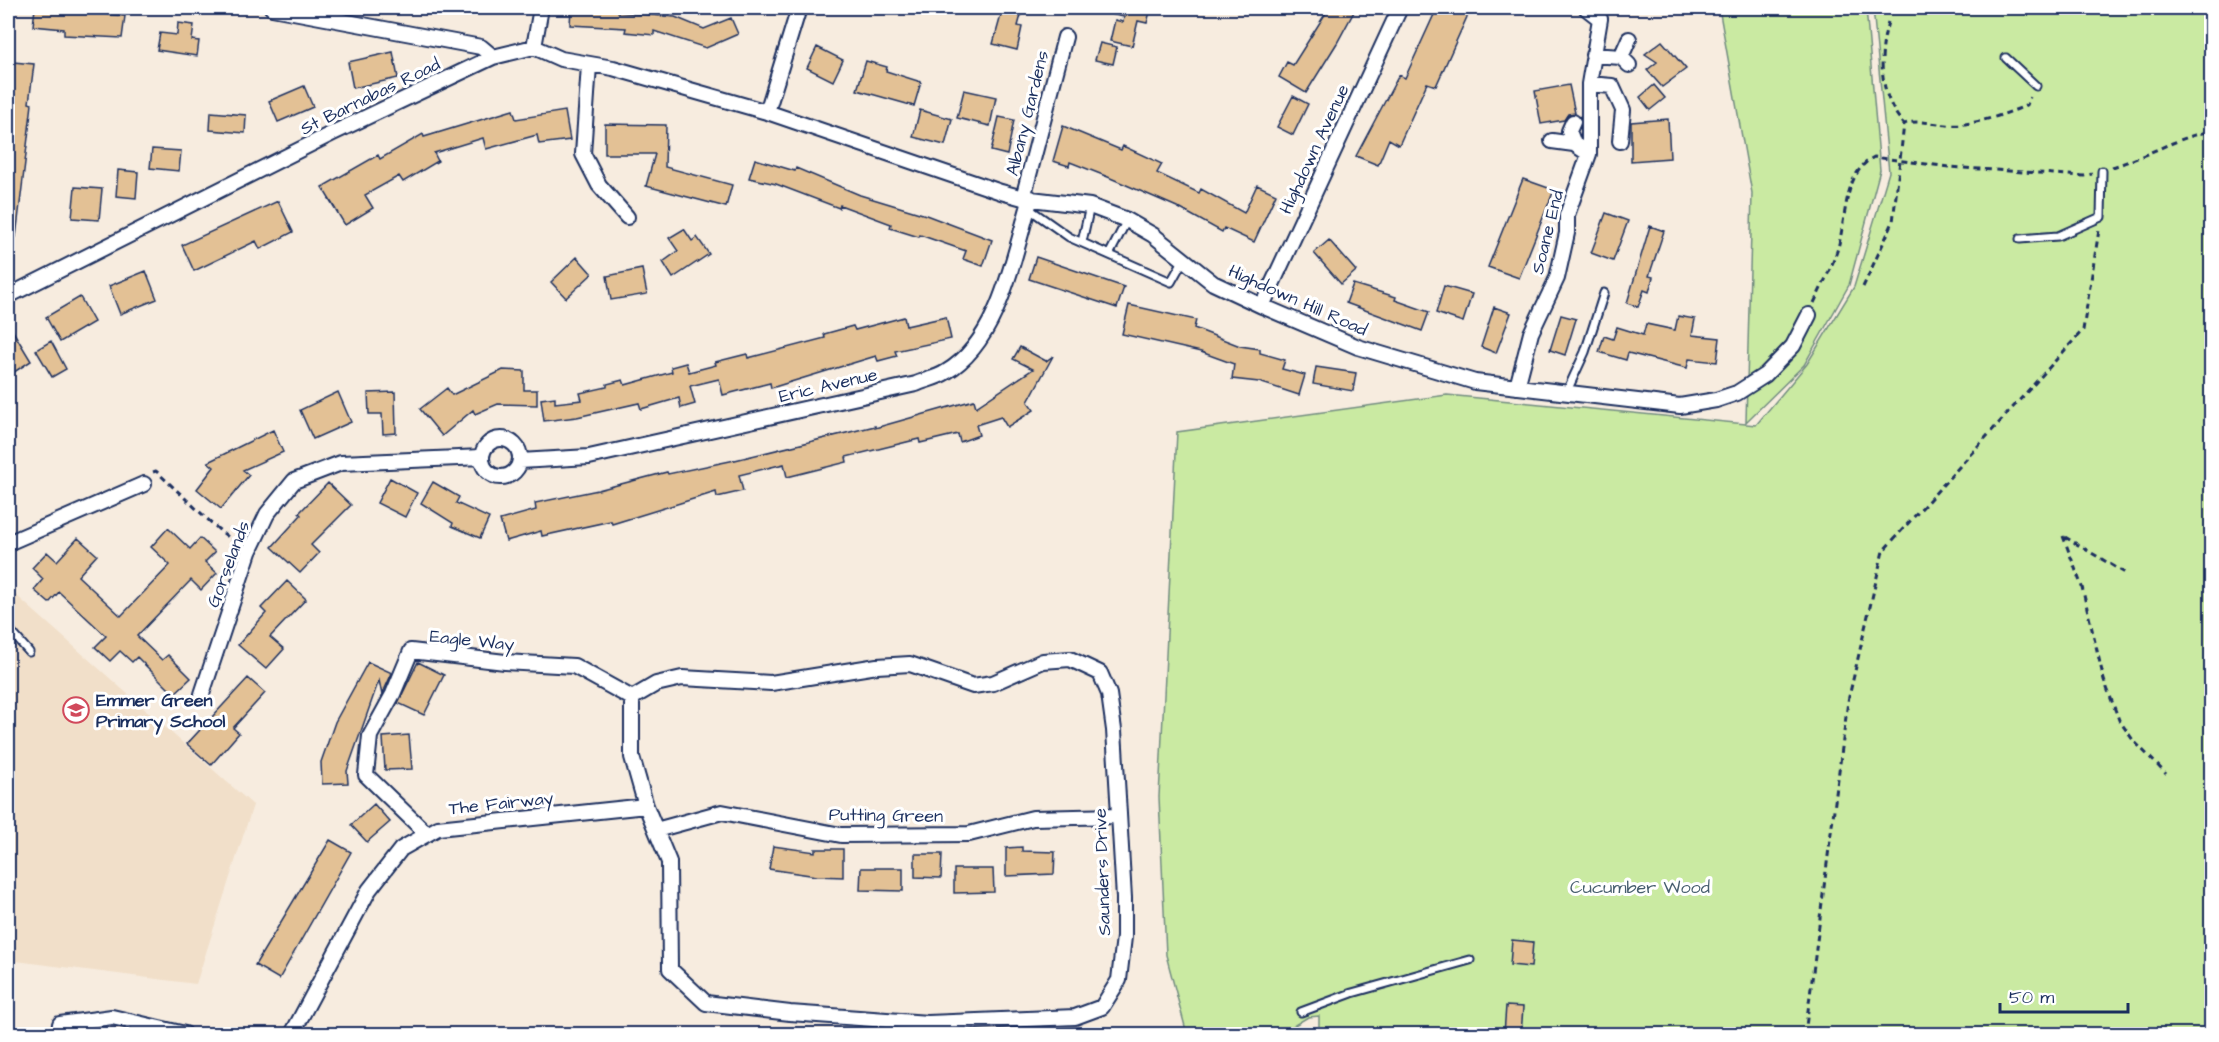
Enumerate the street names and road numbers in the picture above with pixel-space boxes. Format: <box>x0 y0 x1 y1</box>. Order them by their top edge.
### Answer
street label: Albany Gardens <box>1000 48 1056 179</box>
street label: St Barnabas Road <box>296 52 444 141</box>
street label: Highdown Avenue <box>1273 80 1356 219</box>
street label: Soane End <box>1525 188 1570 277</box>
street label: Highdown Hill Road <box>1224 259 1371 343</box>
street label: Eric Avenue <box>776 362 880 409</box>
street label: Gorselands <box>201 517 256 611</box>
street label: Eagle Way <box>428 624 516 658</box>
street label: The Fairway <box>448 786 555 822</box>
street label: Putting Green <box>829 802 943 830</box>
street label: Saunders Drive <box>1088 808 1117 936</box>

